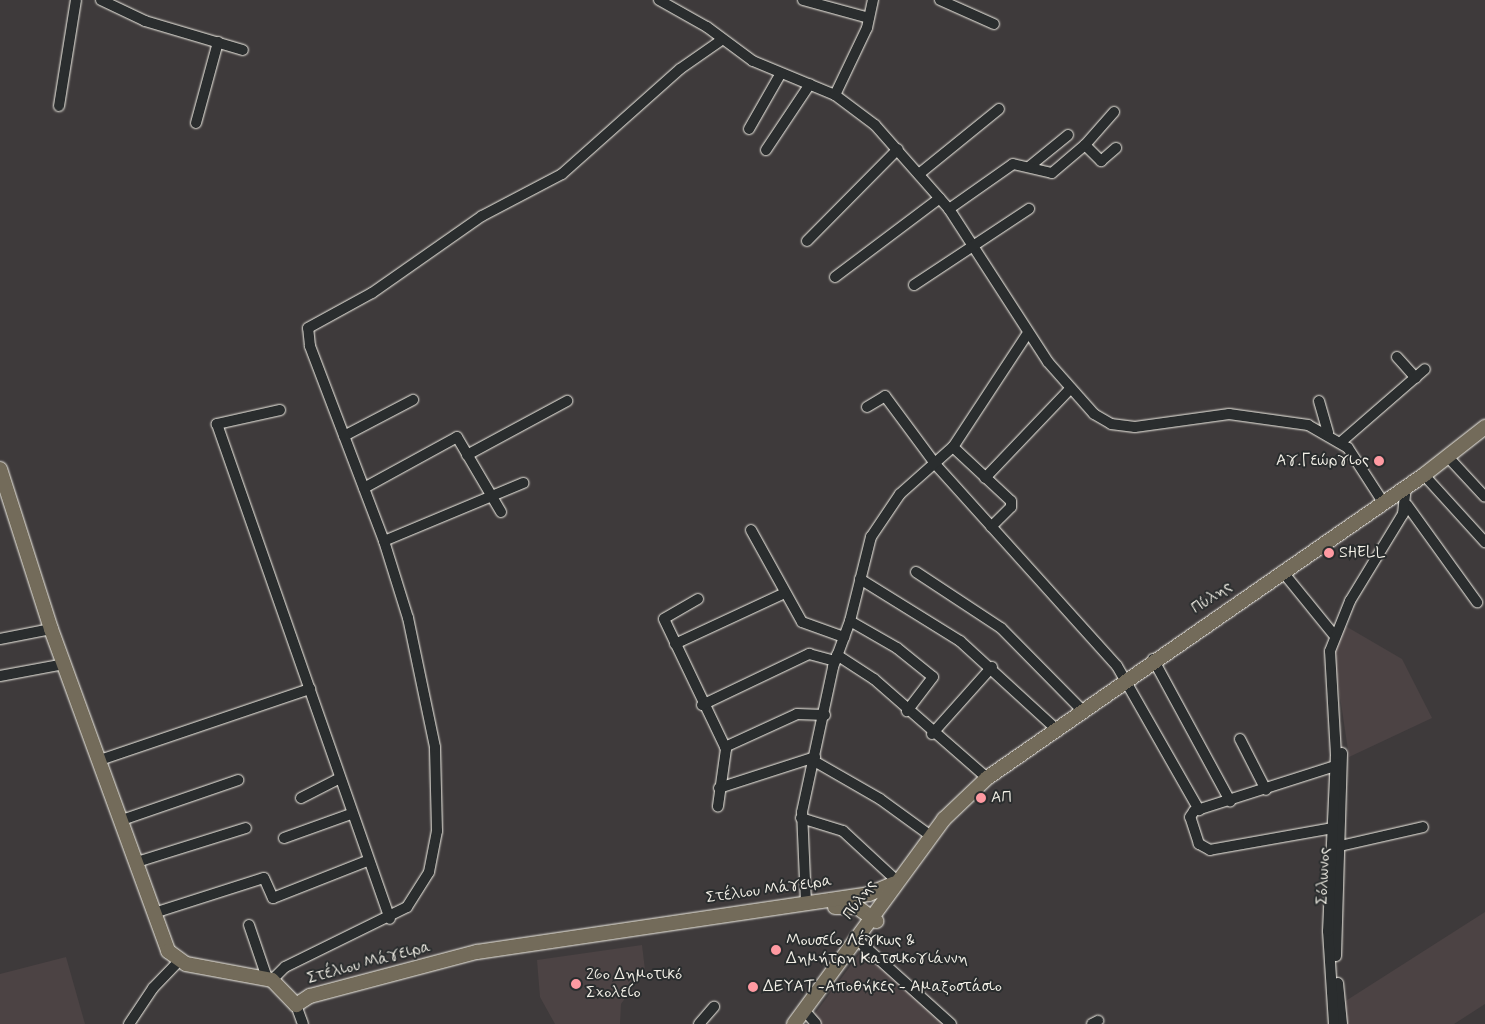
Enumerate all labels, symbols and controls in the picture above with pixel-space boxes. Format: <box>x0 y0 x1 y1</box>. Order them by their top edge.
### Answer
place label: Αγ.Γεώργιος <box>1276 451 1369 471</box>
marker: Αγ.Γεώργιος <box>1373 455 1385 467</box>
place label: SHELL <box>1339 543 1385 563</box>
marker: SHELL <box>1323 547 1335 559</box>
street label: Πύλης <box>1188 578 1236 618</box>
place label: ΑΠ <box>991 788 1012 808</box>
marker: ΑΠ <box>975 792 987 804</box>
street label: Σόλωνος <box>1313 847 1335 905</box>
street label: Στέλιου Μάγειρα <box>705 872 833 908</box>
street label: Πύλης <box>839 876 881 924</box>
place label: Μουσείο Λέγκως & Δημήτρη Κατσικογιάννη <box>786 931 968 969</box>
street label: Στέλιου Μάγειρα <box>305 937 433 989</box>
marker: Μουσείο Λέγκως & Δημήτρη Κατσικογιάννη <box>770 944 782 956</box>
place label: 26ο Δημοτικό Σχολείο <box>586 965 682 1003</box>
place label: ΔΕΥΑΤ -Αποθήκες - Αμαξοστάσιο <box>763 977 1002 997</box>
marker: 26ο Δημοτικό Σχολείο <box>570 978 582 990</box>
marker: ΔΕΥΑΤ -Αποθήκες - Αμαξοστάσιο <box>747 981 759 993</box>

